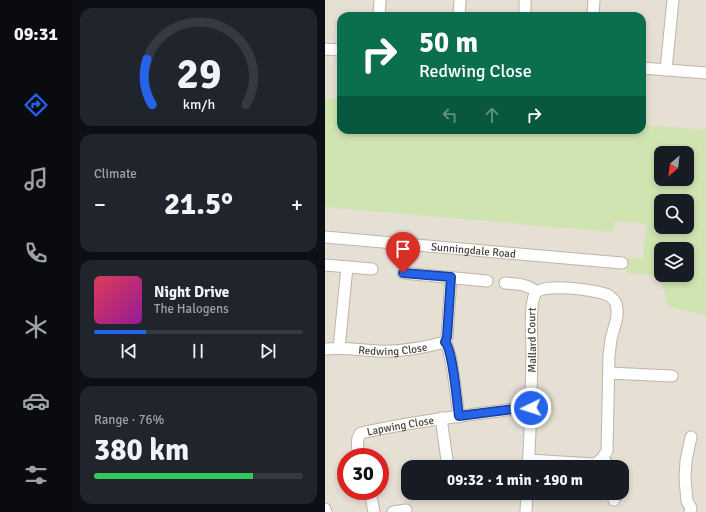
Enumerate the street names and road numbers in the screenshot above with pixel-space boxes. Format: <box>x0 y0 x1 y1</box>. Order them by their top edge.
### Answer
street label: Sunningdale Road <box>430 240 517 260</box>
street label: Mallard Court <box>525 307 539 373</box>
street label: Redwing Close <box>358 340 428 358</box>
street label: Lapwing Close <box>365 413 435 438</box>

